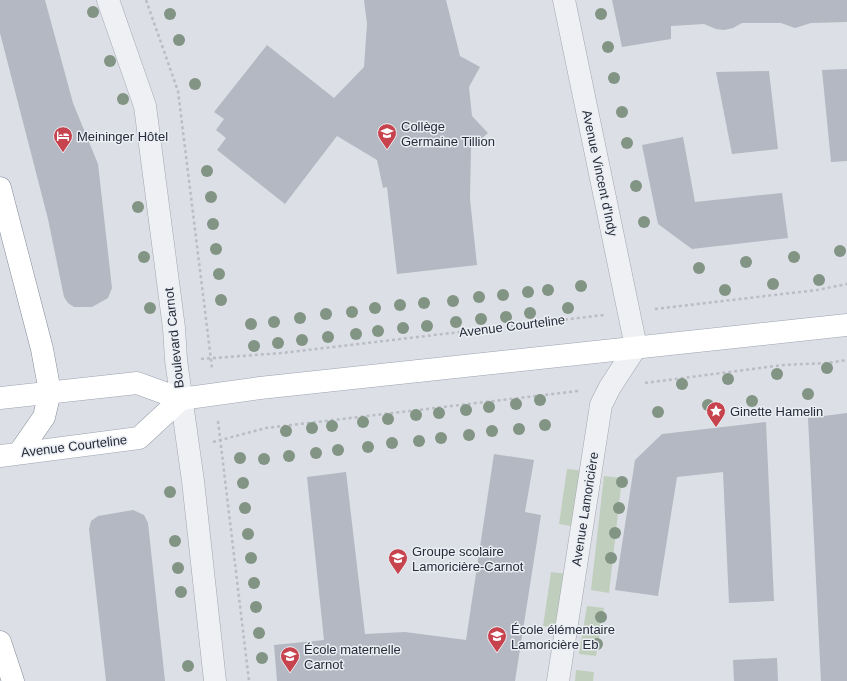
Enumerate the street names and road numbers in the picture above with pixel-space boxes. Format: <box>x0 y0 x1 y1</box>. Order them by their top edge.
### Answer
street label: Avenue Vincent d'Indy <box>579 109 621 238</box>
street label: Boulevard Carnot <box>161 287 187 389</box>
street label: Avenue Courteline <box>458 312 566 340</box>
street label: Avenue Courteline <box>20 432 128 460</box>
street label: Avenue Lamoricière <box>569 451 601 567</box>

